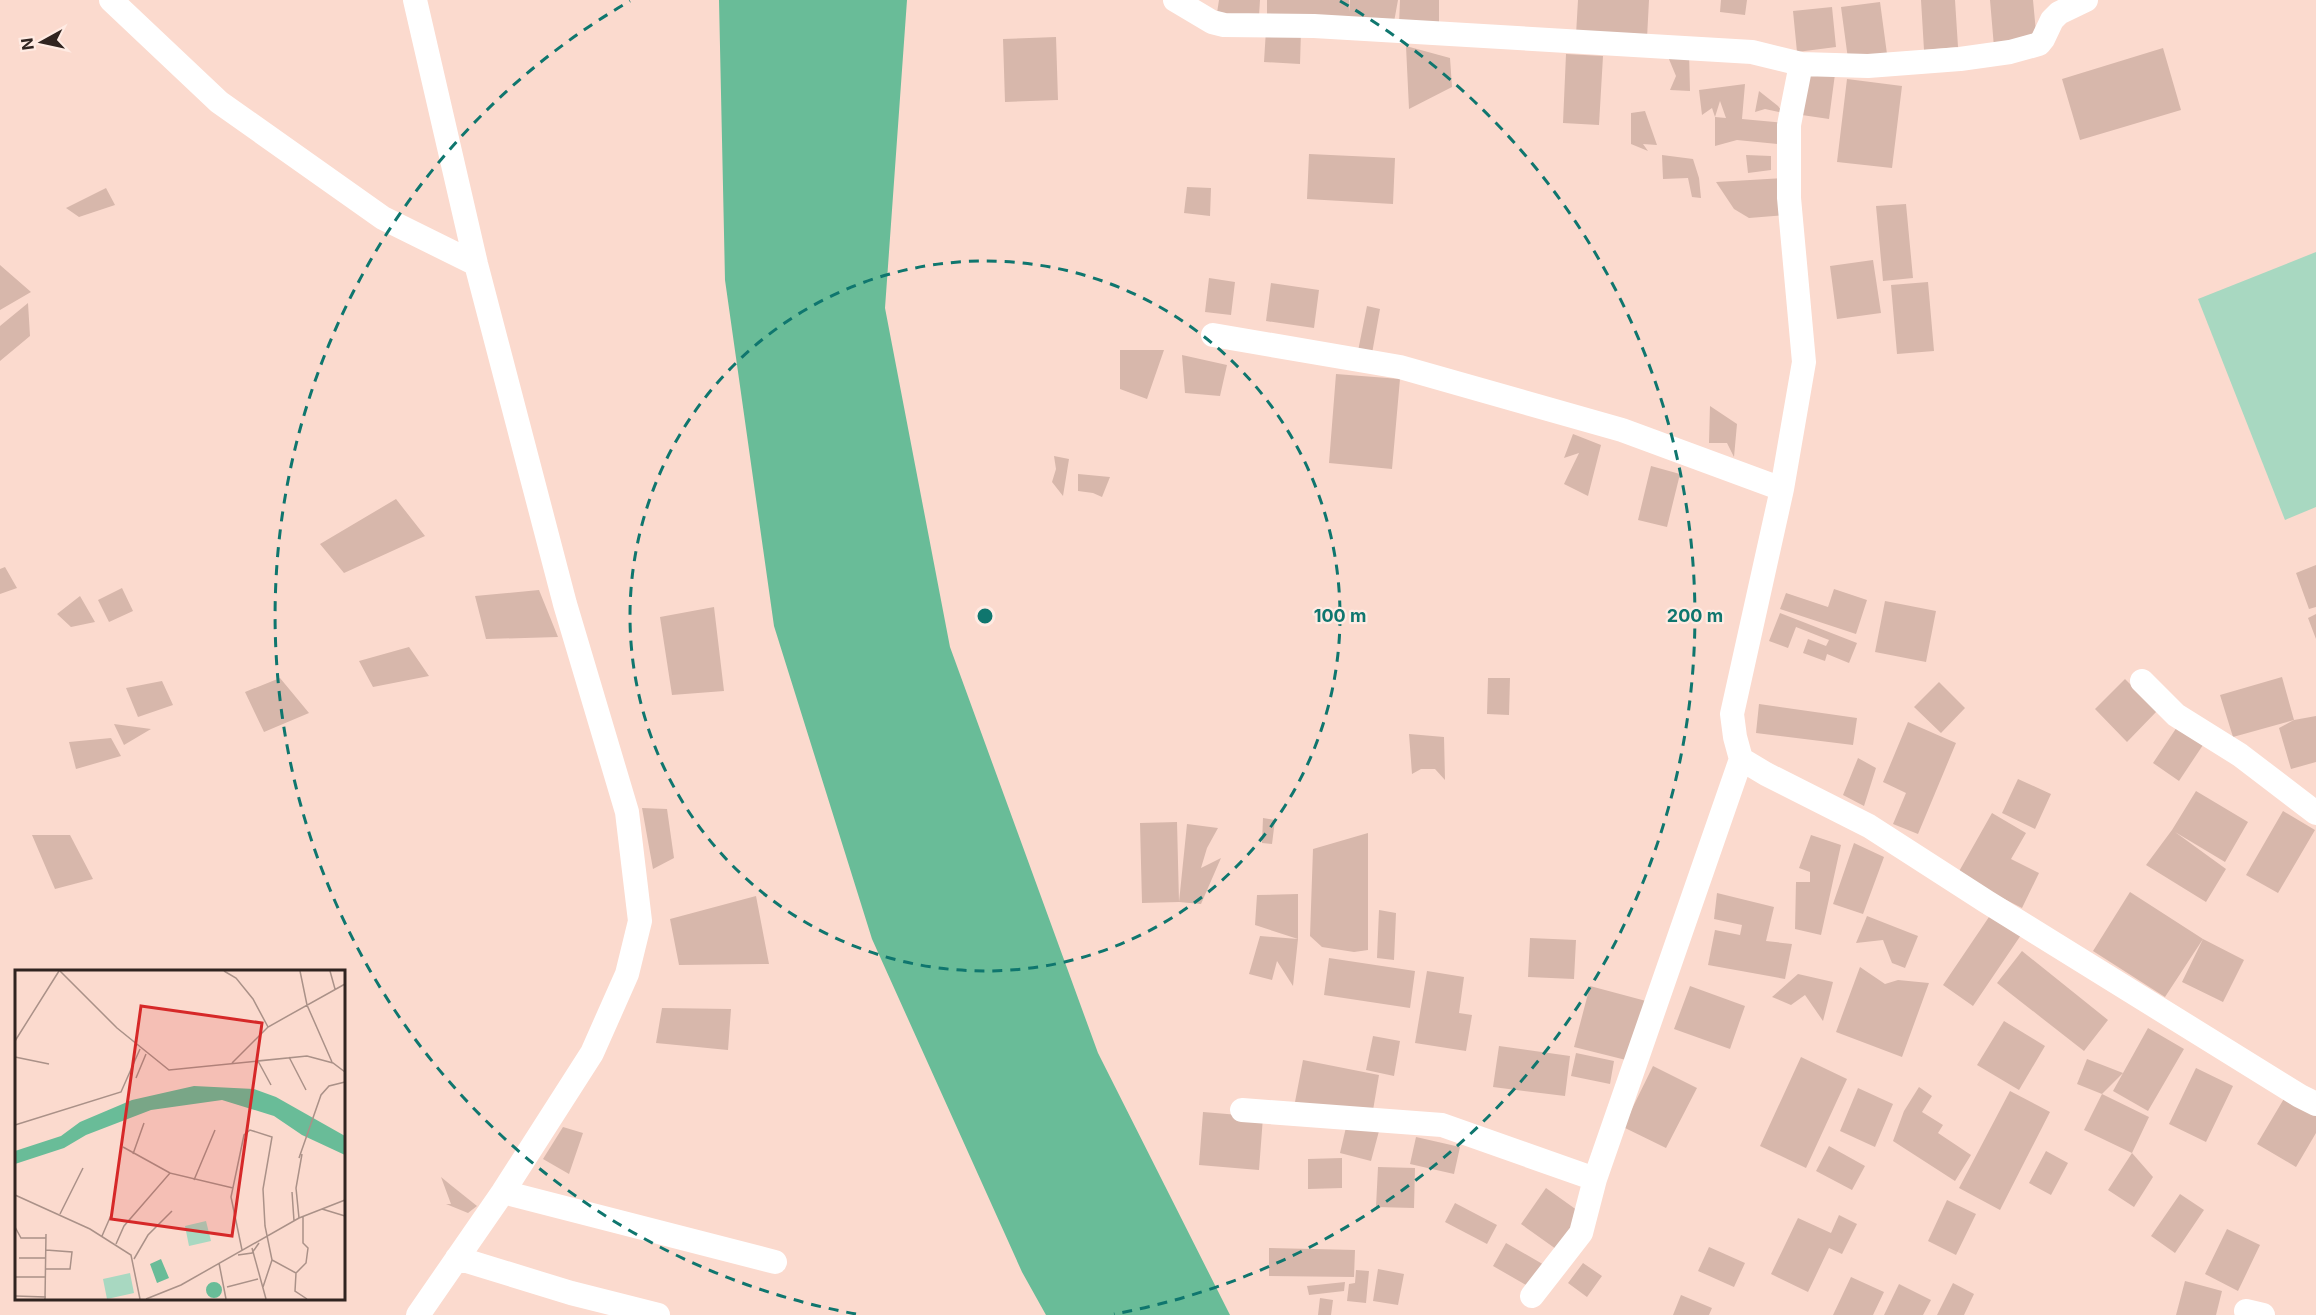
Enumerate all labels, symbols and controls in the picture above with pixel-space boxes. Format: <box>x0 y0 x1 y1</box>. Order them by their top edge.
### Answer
north arrow <box>12 12 72 72</box>
text: N <box>16 37 38 52</box>
text: 100 m <box>1314 605 1366 626</box>
text: 200 m <box>1667 605 1723 626</box>
centre of rings <box>975 606 995 626</box>
inset map <box>15 970 345 1300</box>

